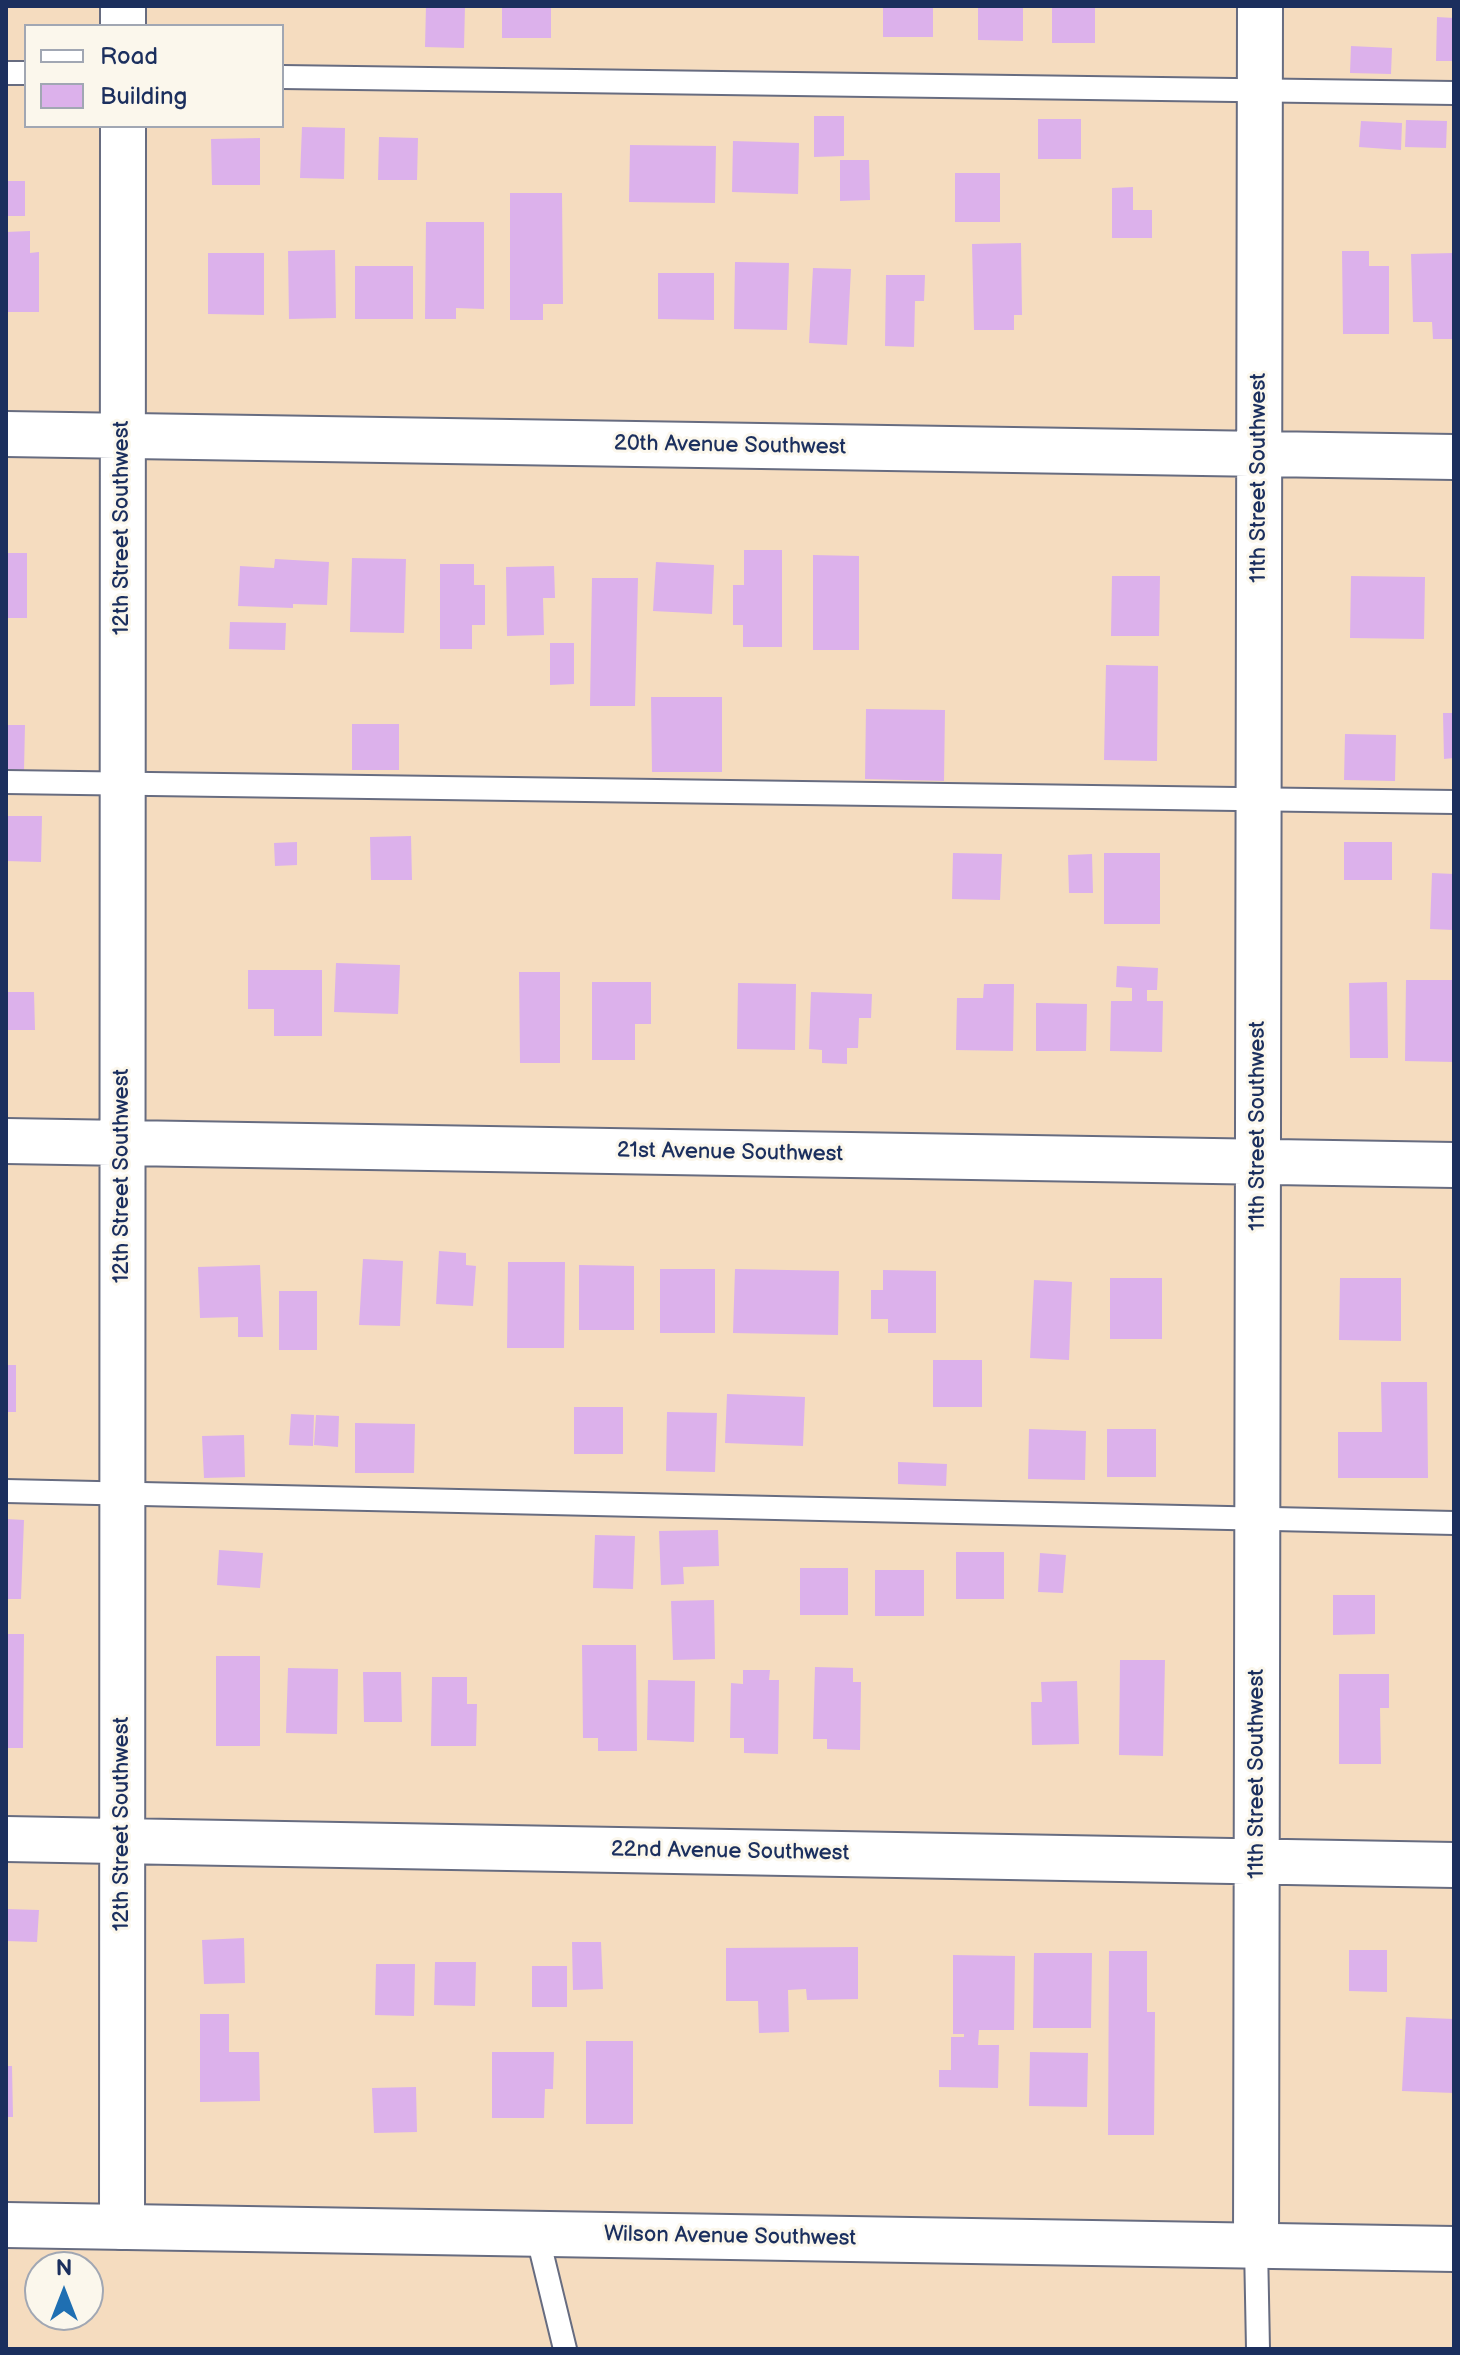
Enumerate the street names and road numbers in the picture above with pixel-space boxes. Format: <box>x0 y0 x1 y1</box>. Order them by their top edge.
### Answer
street label: 11th Street Southwest <box>1246 373 1272 583</box>
street label: 12th Street Southwest <box>109 421 135 635</box>
street label: 20th Avenue Southwest <box>614 431 846 461</box>
street label: 11th Street Southwest <box>1245 1021 1271 1231</box>
street label: 12th Street Southwest <box>109 1069 135 1283</box>
street label: 21st Avenue Southwest <box>617 1138 843 1168</box>
street label: 11th Street Southwest <box>1244 1669 1270 1879</box>
street label: 12th Street Southwest <box>109 1717 135 1931</box>
street label: 22nd Avenue Southwest <box>611 1837 849 1867</box>
street label: Wilson Avenue Southwest <box>604 2222 856 2252</box>

